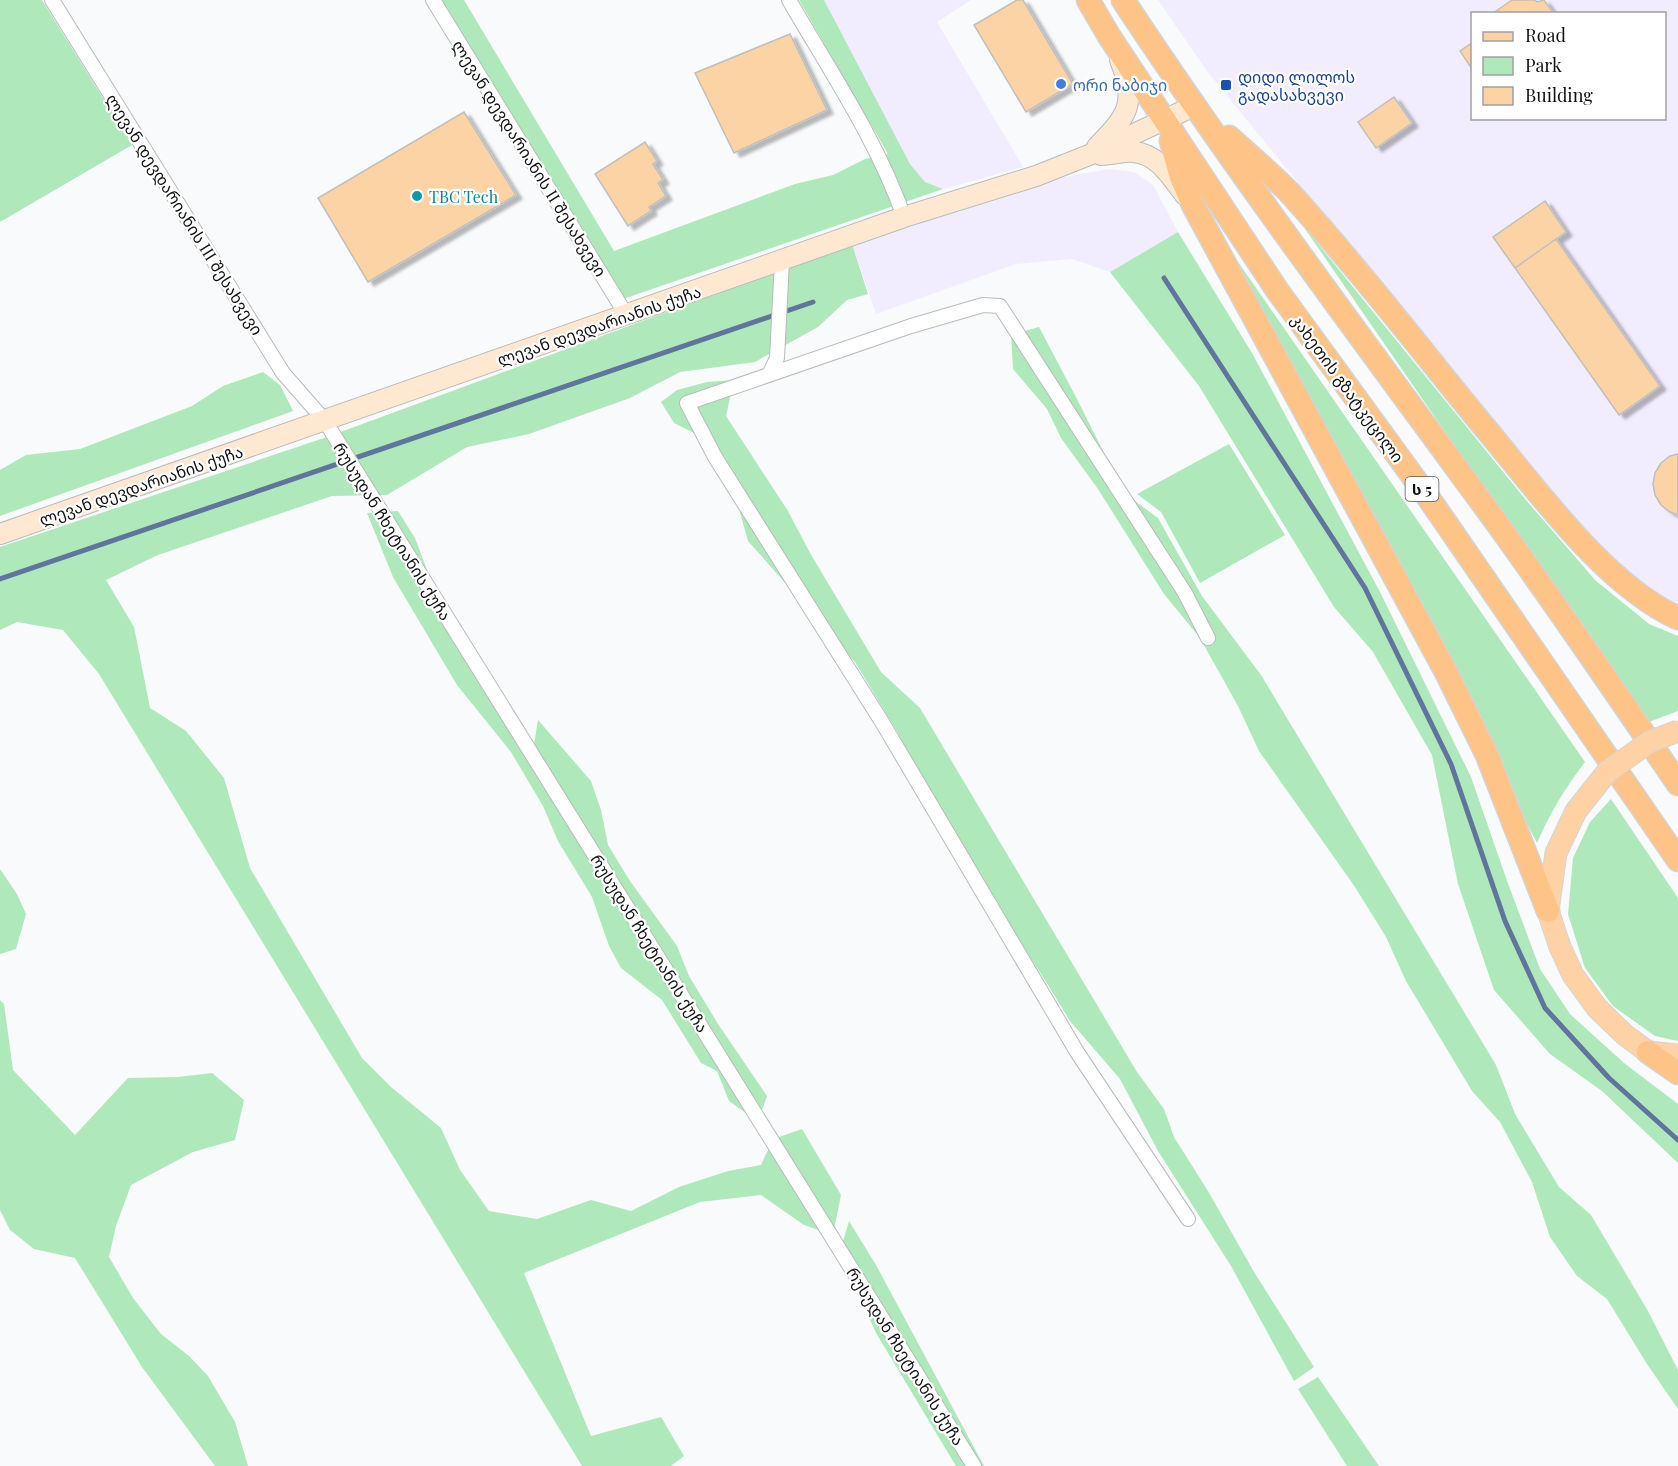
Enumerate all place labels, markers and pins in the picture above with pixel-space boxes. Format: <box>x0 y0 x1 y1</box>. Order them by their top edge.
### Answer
place label: დიდი ლილოს გადასახვევი <box>1238 66 1355 106</box>
place label: ორი ნაბიჯი <box>1073 74 1167 95</box>
marker: ორი ნაბიჯი <box>1054 77 1068 91</box>
marker: დიდი ლილოს გადასახვევი <box>1219 78 1233 92</box>
place label: TBC Tech <box>429 186 499 207</box>
marker: TBC Tech <box>410 189 424 203</box>

